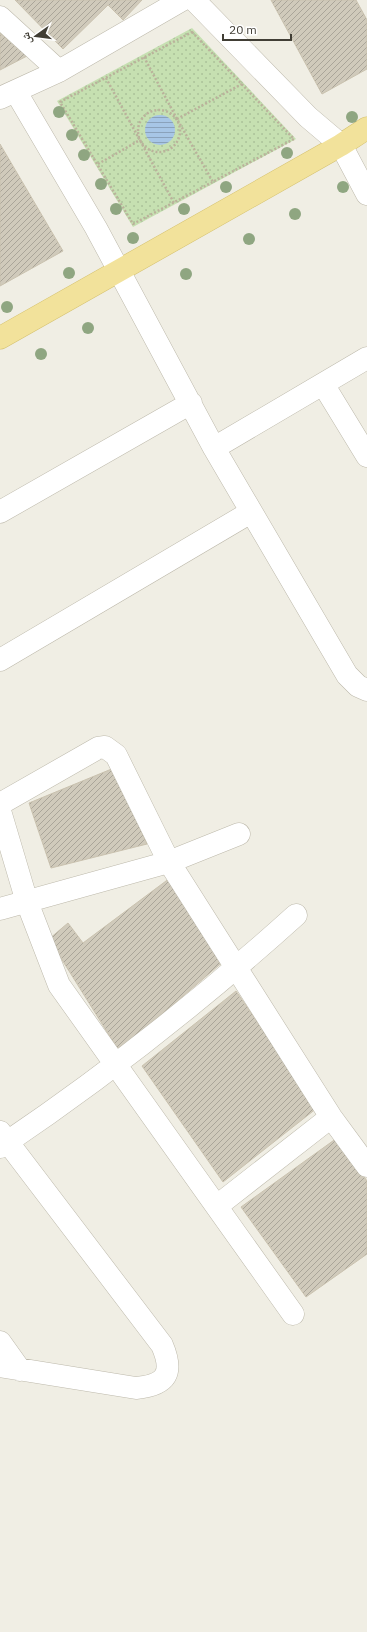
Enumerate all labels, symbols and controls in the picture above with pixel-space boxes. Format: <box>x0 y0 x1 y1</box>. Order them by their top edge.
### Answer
north arrow <box>16 16 56 56</box>
scale bar <box>223 16 291 42</box>
text: 20 m <box>229 22 257 37</box>
text: ش <box>18 31 35 46</box>

